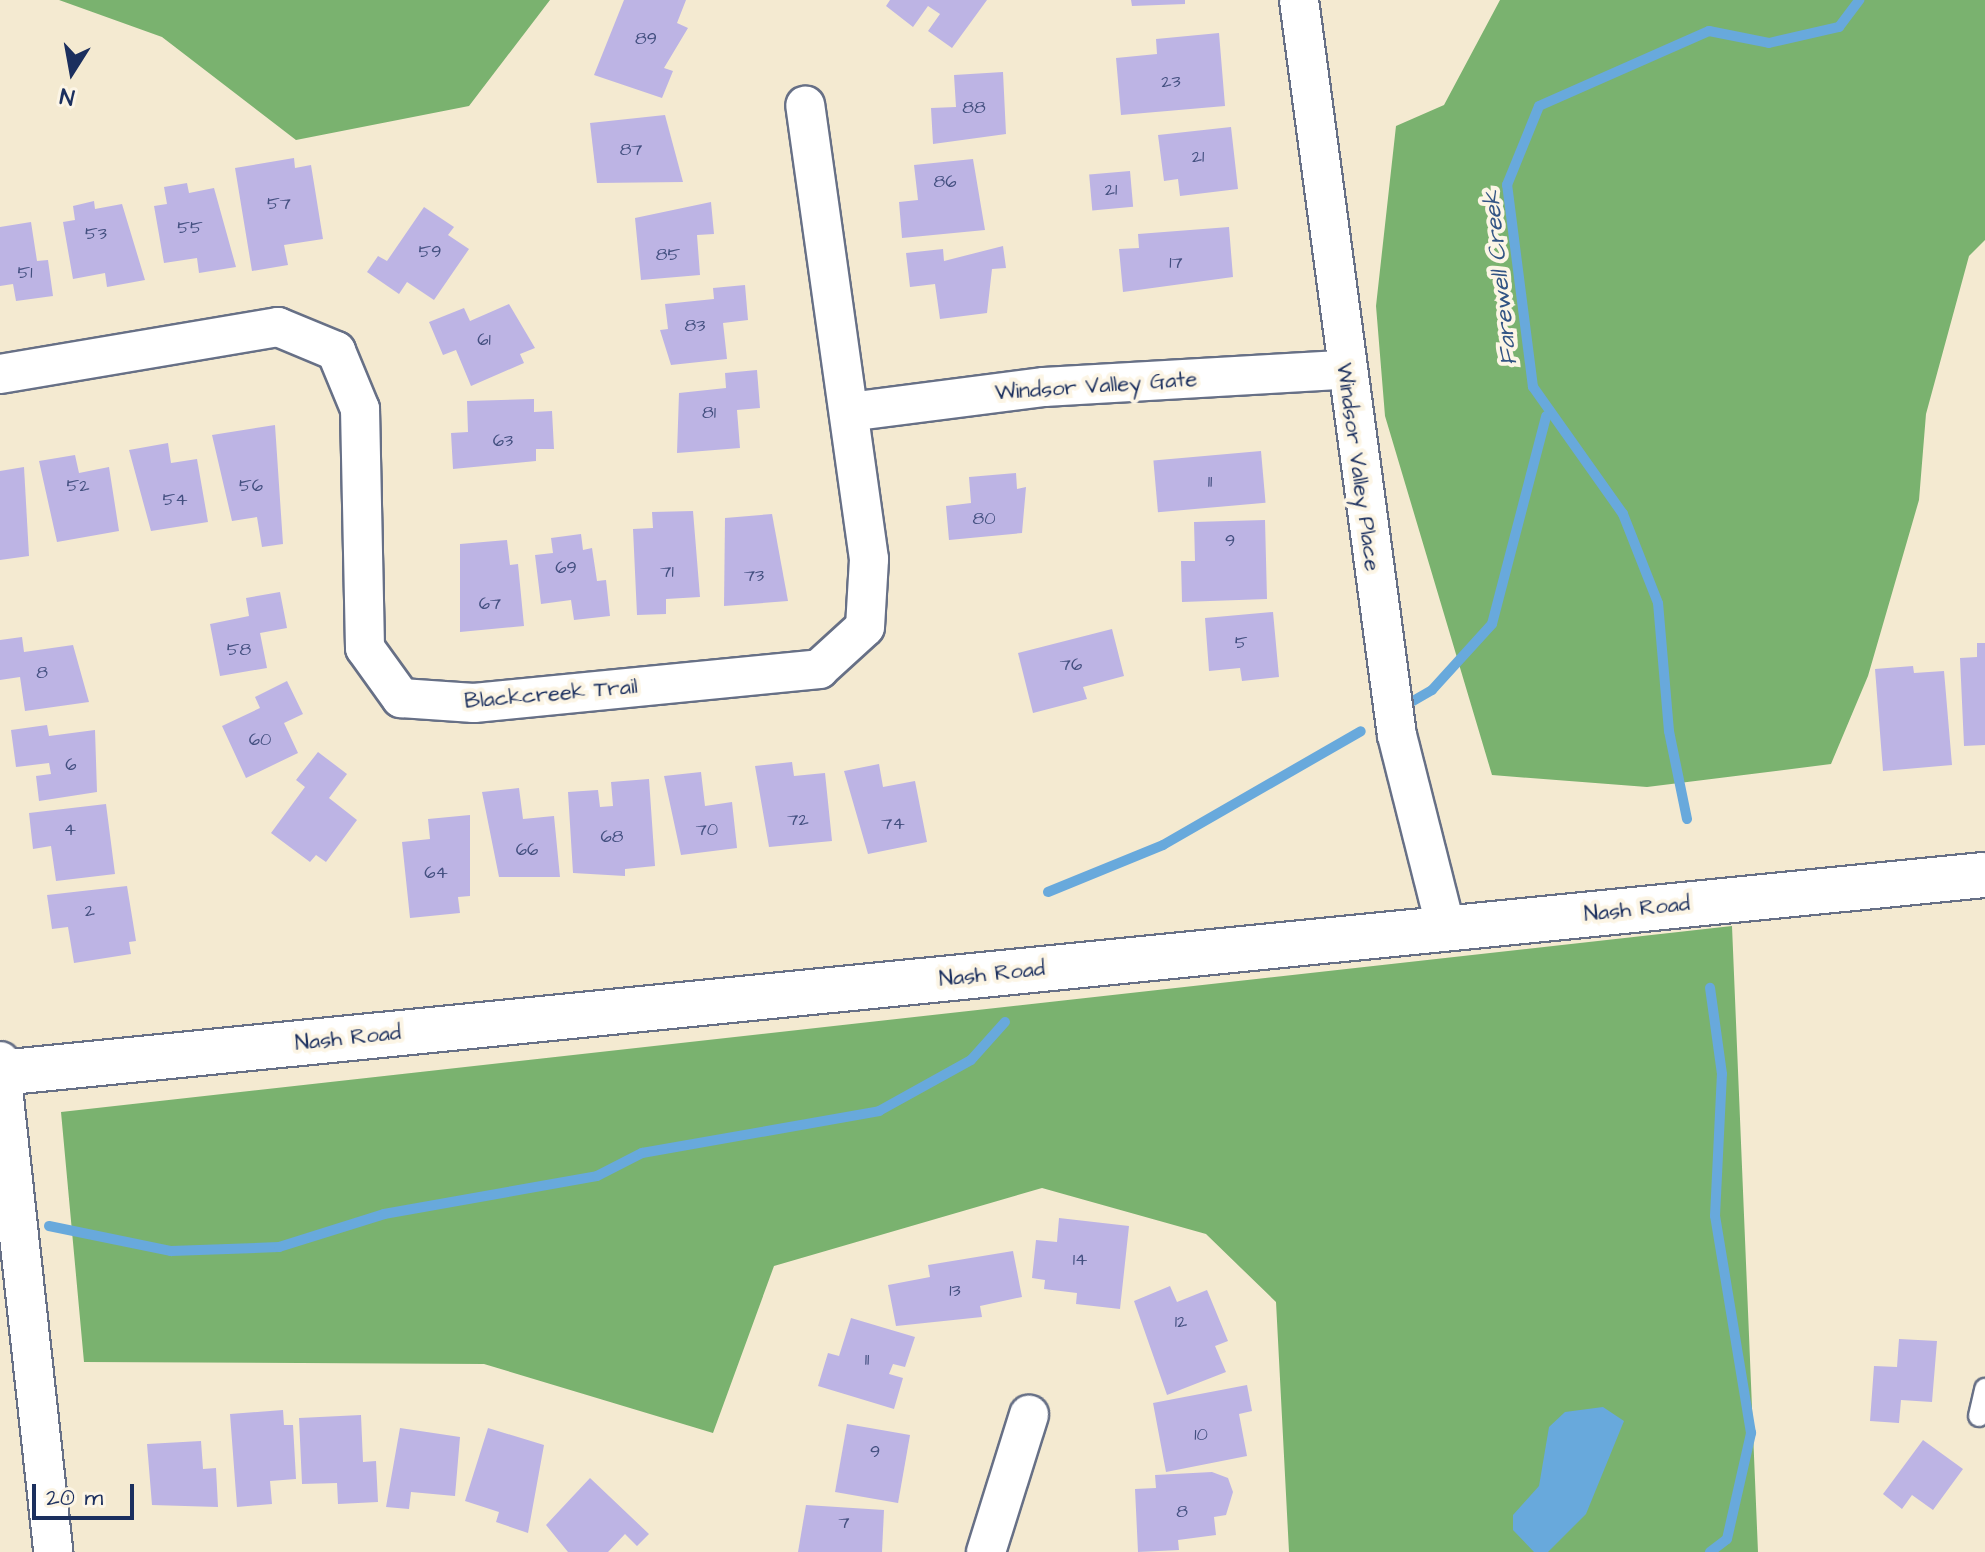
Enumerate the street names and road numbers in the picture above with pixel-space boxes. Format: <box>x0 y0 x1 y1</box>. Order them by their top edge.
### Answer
street label: Windsor Valley Place <box>1330 361 1386 573</box>
street label: Windsor Valley Gate <box>994 366 1198 406</box>
street label: Blackcreek Trail <box>463 673 639 715</box>
street label: Nash Road <box>1583 890 1691 928</box>
street label: Nash Road <box>938 955 1046 993</box>
street label: Nash Road <box>294 1019 402 1057</box>

